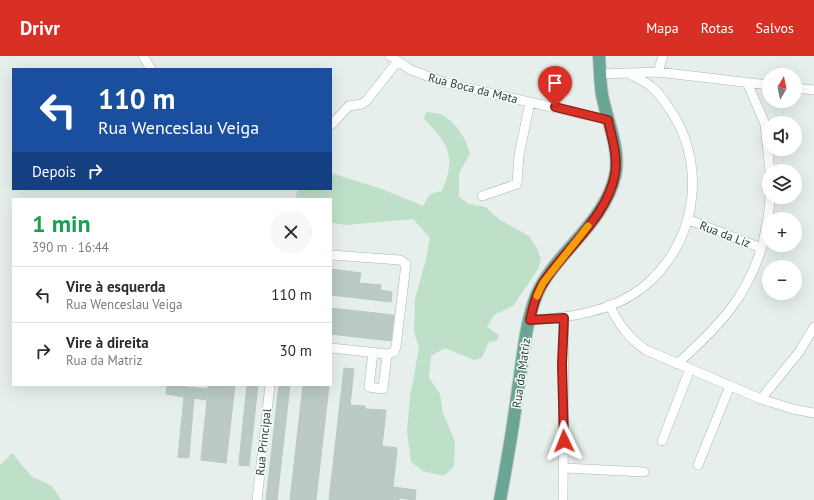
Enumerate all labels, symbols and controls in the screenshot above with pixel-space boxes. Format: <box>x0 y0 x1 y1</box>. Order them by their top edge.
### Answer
text: Drivr <box>20 16 60 40</box>
text: Mapa <box>646 19 679 37</box>
text: Rotas <box>701 19 734 37</box>
text: Salvos <box>756 19 794 37</box>
pin <box>538 66 572 107</box>
north arrow <box>762 68 802 108</box>
map controls <box>762 68 802 300</box>
street label: Rua Boca da Mata <box>427 70 519 106</box>
icon: arrive <box>544 72 566 94</box>
text: 110 m <box>98 80 175 117</box>
icon: left <box>32 84 84 136</box>
text: Rua Wenceslau Veiga <box>98 116 259 139</box>
button: sound <box>762 116 802 156</box>
icon: right <box>84 160 106 182</box>
text: Depois <box>32 162 76 181</box>
button: layers <box>762 164 802 204</box>
text: 1 min <box>32 208 91 239</box>
button: close <box>270 211 312 253</box>
button: + <box>762 212 802 252</box>
street label: Rua da Liz <box>698 217 752 251</box>
text: 390 m · 16:44 <box>32 239 109 256</box>
button: − <box>762 260 802 300</box>
text: Vire à esquerda <box>66 277 165 296</box>
icon: left <box>32 284 54 306</box>
text: 110 m <box>271 285 312 304</box>
text: Rua Wenceslau Veiga <box>66 296 182 313</box>
text: Vire à direita <box>66 333 149 352</box>
street label: Rua da Matriz <box>509 337 533 409</box>
icon: right <box>32 340 54 362</box>
text: 30 m <box>279 341 312 360</box>
text: Rua da Matriz <box>66 352 142 369</box>
street label: Rua Principal <box>252 407 274 476</box>
position arrow <box>543 420 585 462</box>

